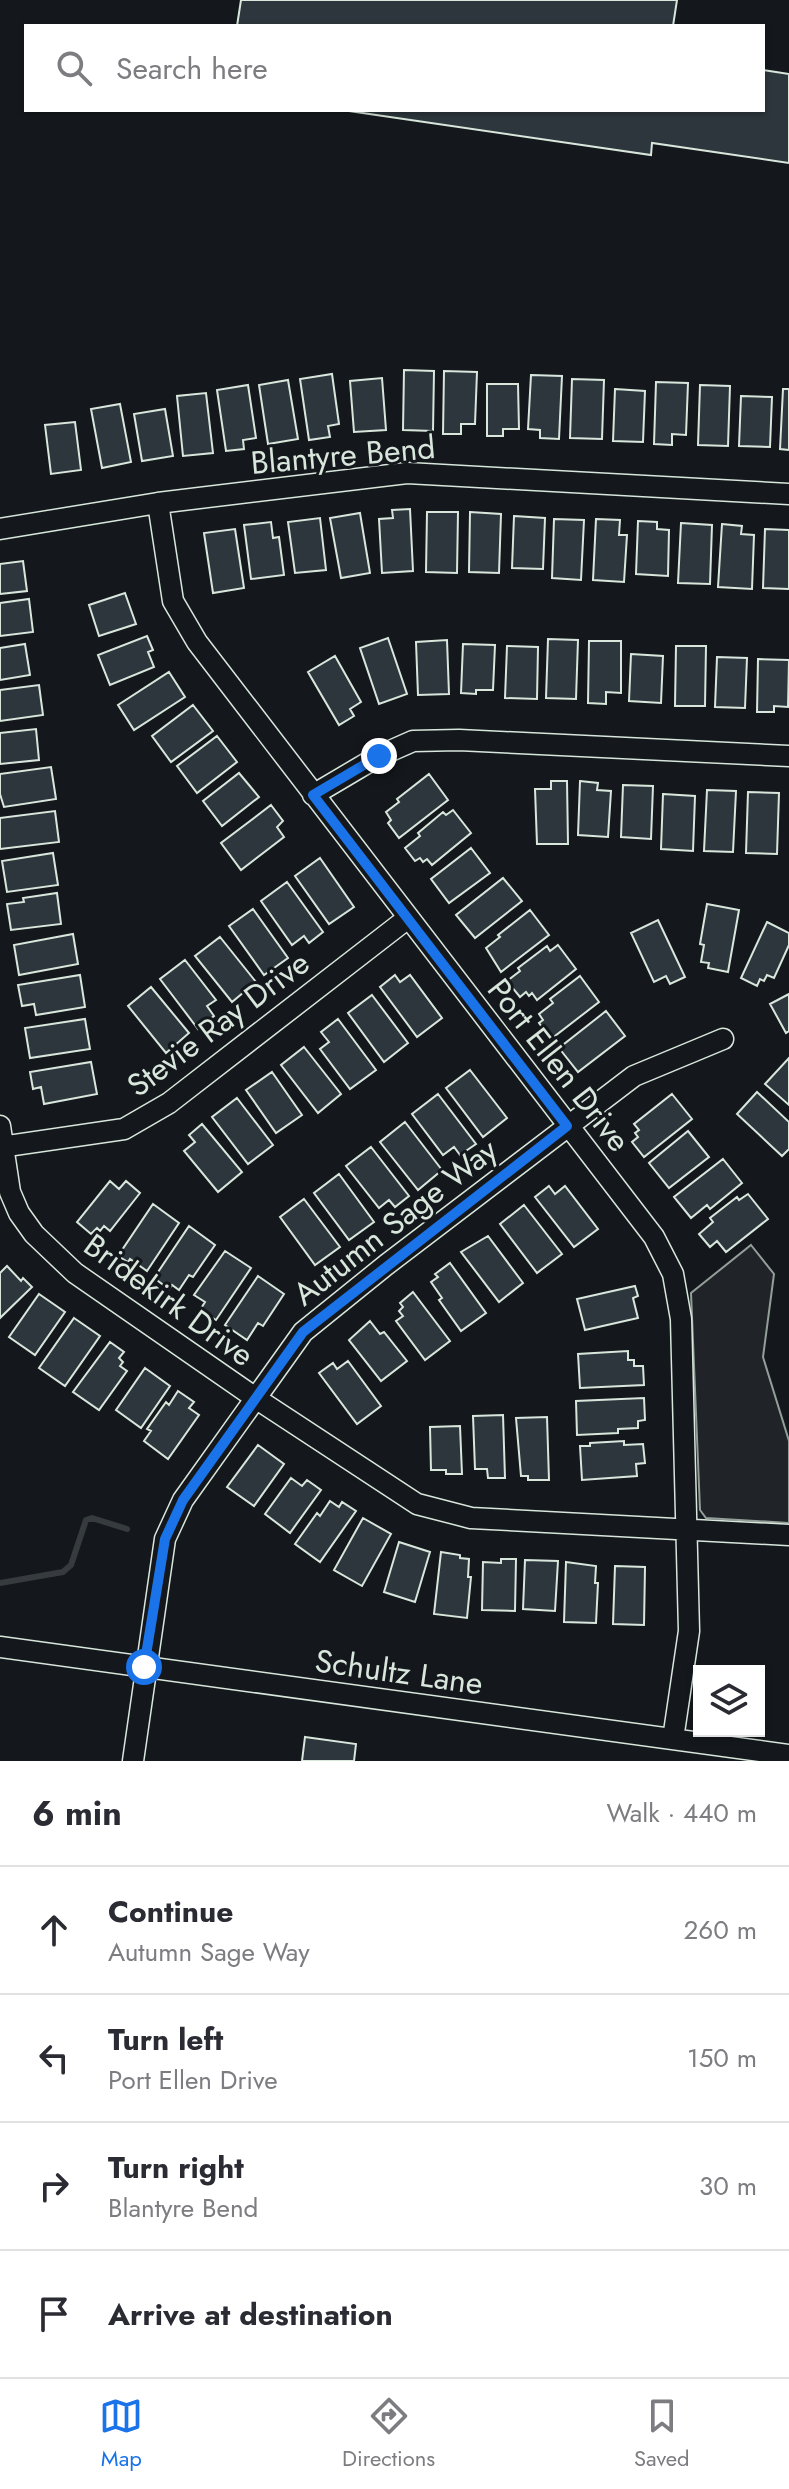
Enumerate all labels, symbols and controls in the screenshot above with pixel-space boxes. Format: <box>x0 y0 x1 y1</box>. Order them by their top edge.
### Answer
search box <box>24 24 765 112</box>
icon: search <box>52 46 96 90</box>
text: Search here <box>116 47 268 90</box>
street label: Blantyre Bend <box>249 424 437 486</box>
route end <box>361 738 397 774</box>
street label: Stevie Ray Drive <box>117 940 319 1108</box>
street label: Port Ellen Drive <box>477 969 641 1161</box>
street label: Autumn Sage Way <box>283 1127 508 1317</box>
street label: Bridekirk Drive <box>75 1223 263 1377</box>
street label: Schultz Lane <box>312 1637 486 1707</box>
route start <box>126 1649 162 1685</box>
map controls <box>693 1665 765 1737</box>
button: layers <box>693 1665 765 1737</box>
text: 6 min <box>32 1789 122 1838</box>
text: Walk · 440 m <box>607 1794 757 1832</box>
text: Continue <box>108 1890 234 1933</box>
icon: ahead <box>32 1908 76 1952</box>
text: 260 m <box>684 1911 757 1949</box>
text: Autumn Sage Way <box>108 1933 310 1971</box>
text: Turn left <box>108 2018 223 2061</box>
icon: left <box>32 2036 76 2080</box>
text: 150 m <box>687 2039 757 2077</box>
text: Port Ellen Drive <box>108 2061 278 2099</box>
text: Turn right <box>108 2146 244 2189</box>
icon: right <box>32 2164 76 2208</box>
text: 30 m <box>699 2167 757 2205</box>
text: Blantyre Bend <box>108 2189 258 2227</box>
icon: arrive <box>32 2292 76 2336</box>
text: Arrive at destination <box>108 2293 393 2336</box>
tab: Map <box>99 2394 143 2474</box>
tab: Directions <box>342 2394 435 2474</box>
tab: Saved <box>634 2394 690 2474</box>

